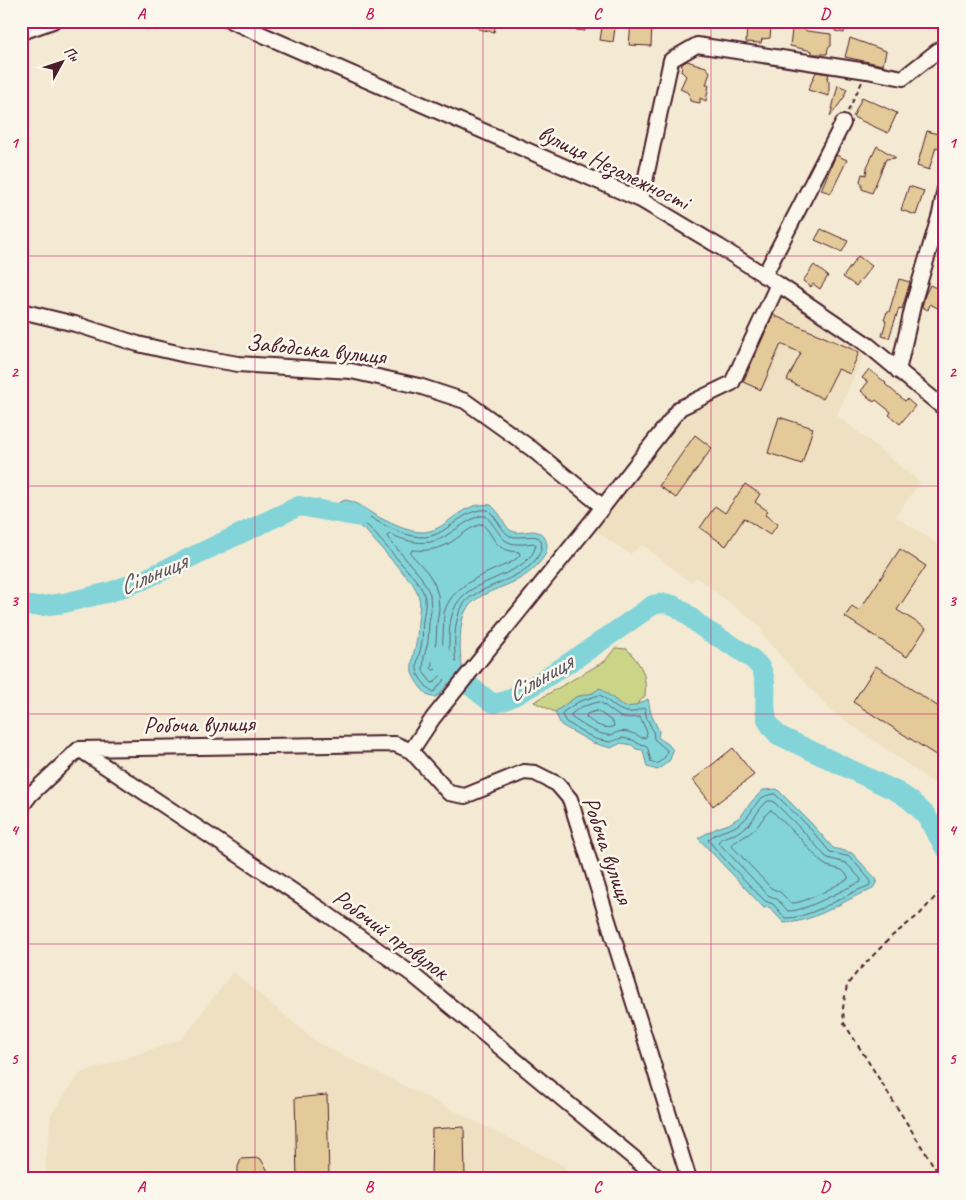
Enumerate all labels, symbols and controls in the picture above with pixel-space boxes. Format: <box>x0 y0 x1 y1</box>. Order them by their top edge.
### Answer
text: A <box>137 4 147 24</box>
text: B <box>365 4 375 24</box>
text: C <box>593 4 603 24</box>
text: D <box>820 4 831 24</box>
north arrow <box>38 38 88 88</box>
text: Пн <box>60 43 83 66</box>
street label: вулиця Незалежності <box>533 117 697 219</box>
text: 1 <box>10 133 19 153</box>
text: 1 <box>948 133 957 153</box>
street label: Заводська вулиця <box>245 327 389 371</box>
text: 2 <box>10 362 19 382</box>
text: 2 <box>948 362 957 382</box>
water label: Сільниця <box>114 544 195 602</box>
text: 3 <box>10 591 19 611</box>
text: 3 <box>948 591 957 611</box>
water label: Сільниця <box>501 644 581 709</box>
street label: Робоча вулиця <box>143 708 257 740</box>
street label: Робоча вулиця <box>576 793 641 909</box>
text: 4 <box>10 820 19 840</box>
text: 4 <box>948 820 957 840</box>
street label: Робочий провулок <box>327 882 457 987</box>
text: 5 <box>11 1049 20 1069</box>
text: 5 <box>949 1049 958 1069</box>
text: A <box>137 1177 147 1197</box>
text: B <box>365 1177 375 1197</box>
text: C <box>593 1177 603 1197</box>
text: D <box>820 1177 831 1197</box>

